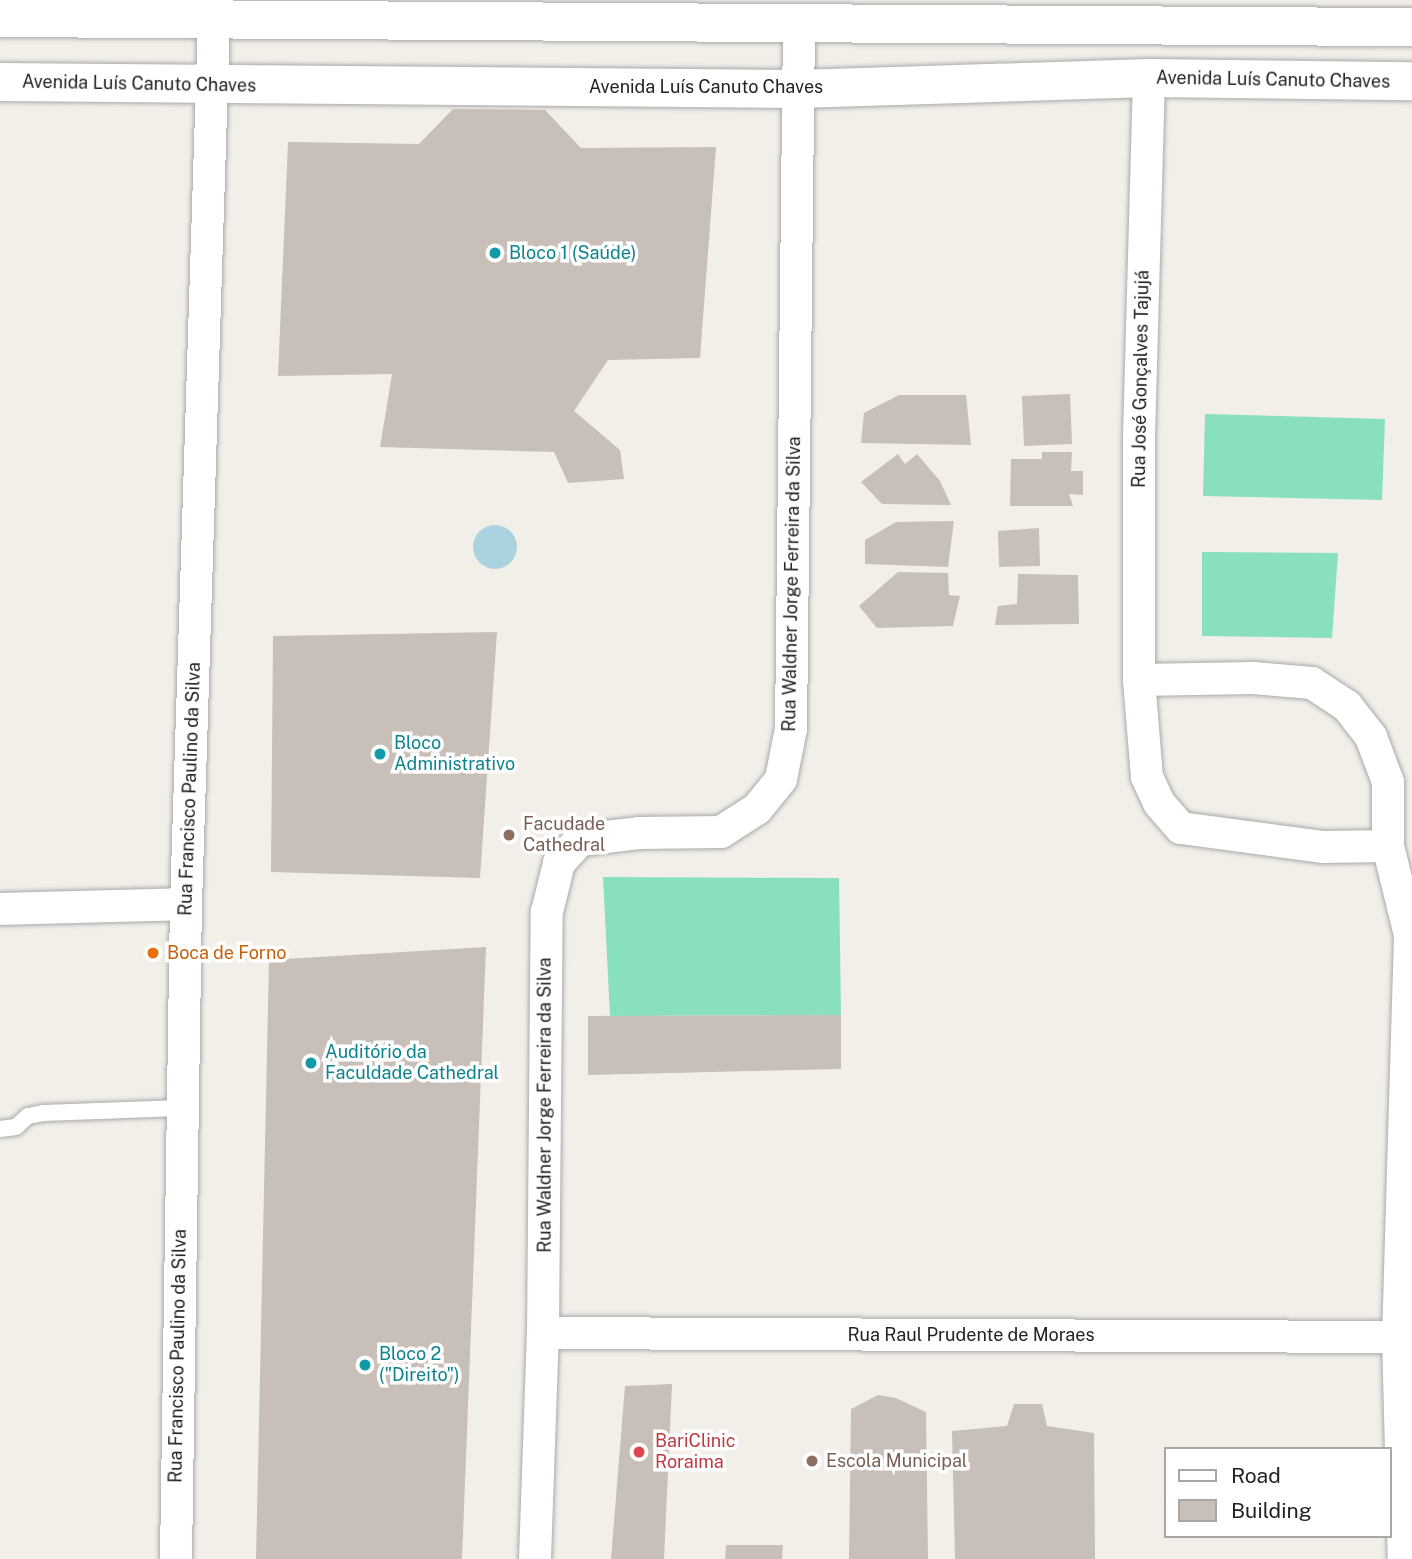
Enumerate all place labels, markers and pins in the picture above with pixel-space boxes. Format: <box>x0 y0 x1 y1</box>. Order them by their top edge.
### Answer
place label: Bloco 1 (Saúde) <box>509 242 636 264</box>
marker: Bloco 1 (Saúde) <box>487 245 503 261</box>
place label: Bloco Administrativo <box>394 733 515 776</box>
marker: Bloco Administrativo <box>372 746 388 762</box>
place label: Facudade Cathedral <box>523 814 605 856</box>
marker: Facudade Cathedral <box>501 827 517 843</box>
place label: Boca de Forno <box>167 942 287 964</box>
marker: Boca de Forno <box>145 945 161 961</box>
place label: Auditório da Faculdade Cathedral <box>325 1042 499 1084</box>
marker: Auditório da Faculdade Cathedral <box>303 1055 319 1071</box>
place label: Bloco 2 ("Direito") <box>379 1344 460 1386</box>
marker: Bloco 2 ("Direito") <box>357 1357 373 1373</box>
place label: BariClinic Roraima <box>655 1431 735 1474</box>
marker: BariClinic Roraima <box>629 1442 649 1462</box>
place label: Escola Municipal <box>826 1450 967 1472</box>
marker: Escola Municipal <box>804 1453 820 1469</box>

